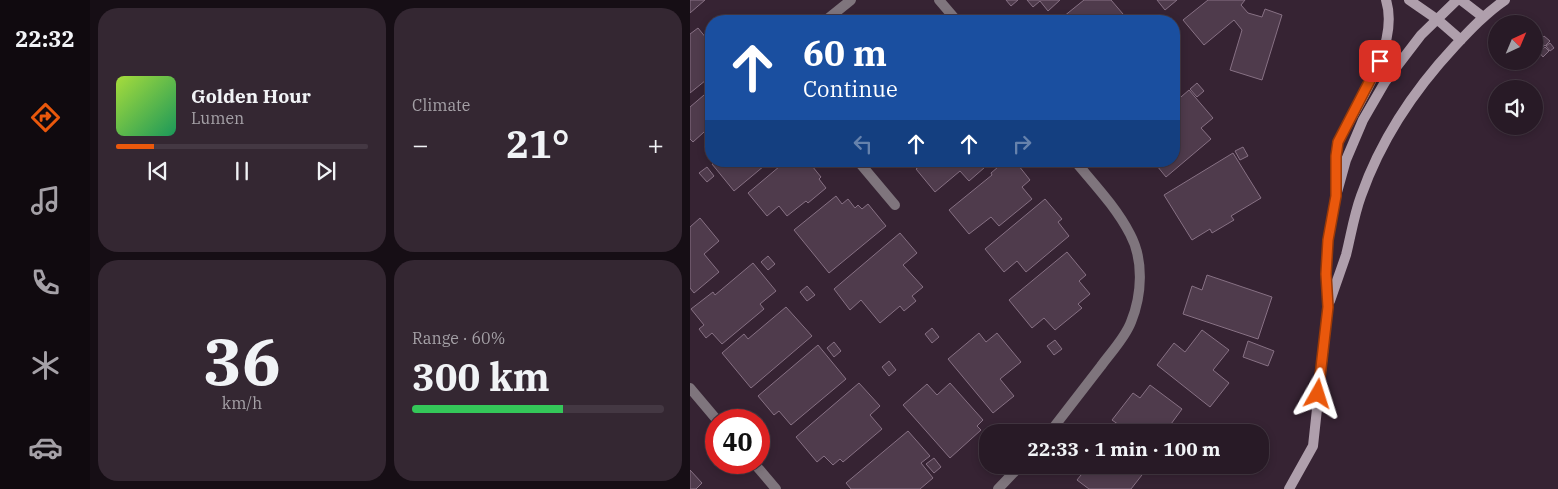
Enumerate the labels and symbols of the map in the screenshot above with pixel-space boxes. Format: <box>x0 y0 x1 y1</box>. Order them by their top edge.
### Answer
north arrow <box>1488 15 1542 70</box>
pin <box>1359 40 1401 82</box>
position arrow <box>1291 367 1343 419</box>
speed limit sign: 40 <box>705 409 770 474</box>

